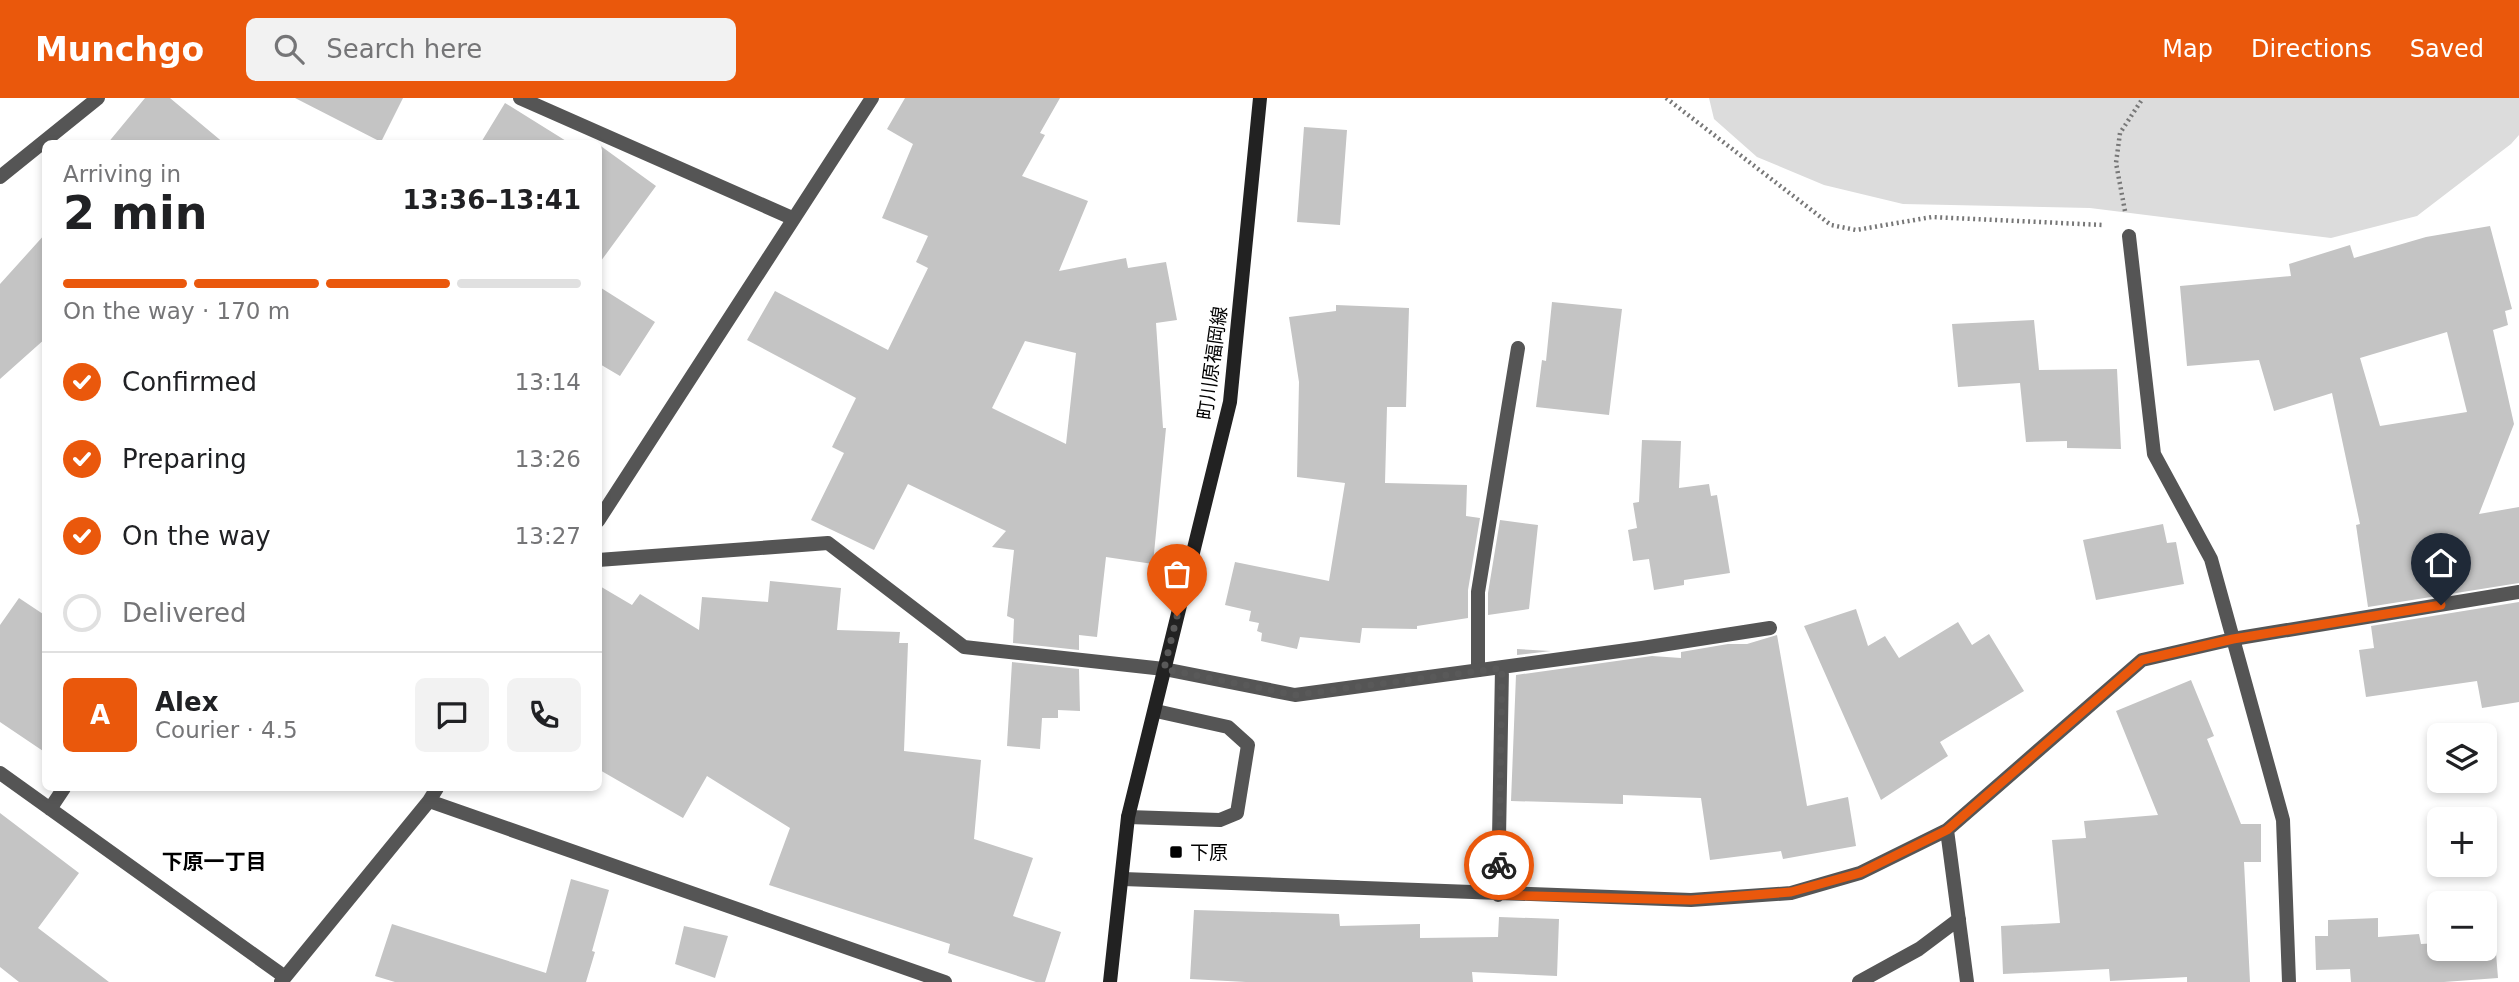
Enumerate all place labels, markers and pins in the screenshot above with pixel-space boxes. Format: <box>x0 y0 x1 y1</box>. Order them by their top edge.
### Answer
pin <box>2411 533 2471 605</box>
pin <box>1147 544 1207 616</box>
place label: 下原 <box>1190 841 1228 863</box>
marker: 下原 <box>1168 844 1184 860</box>

